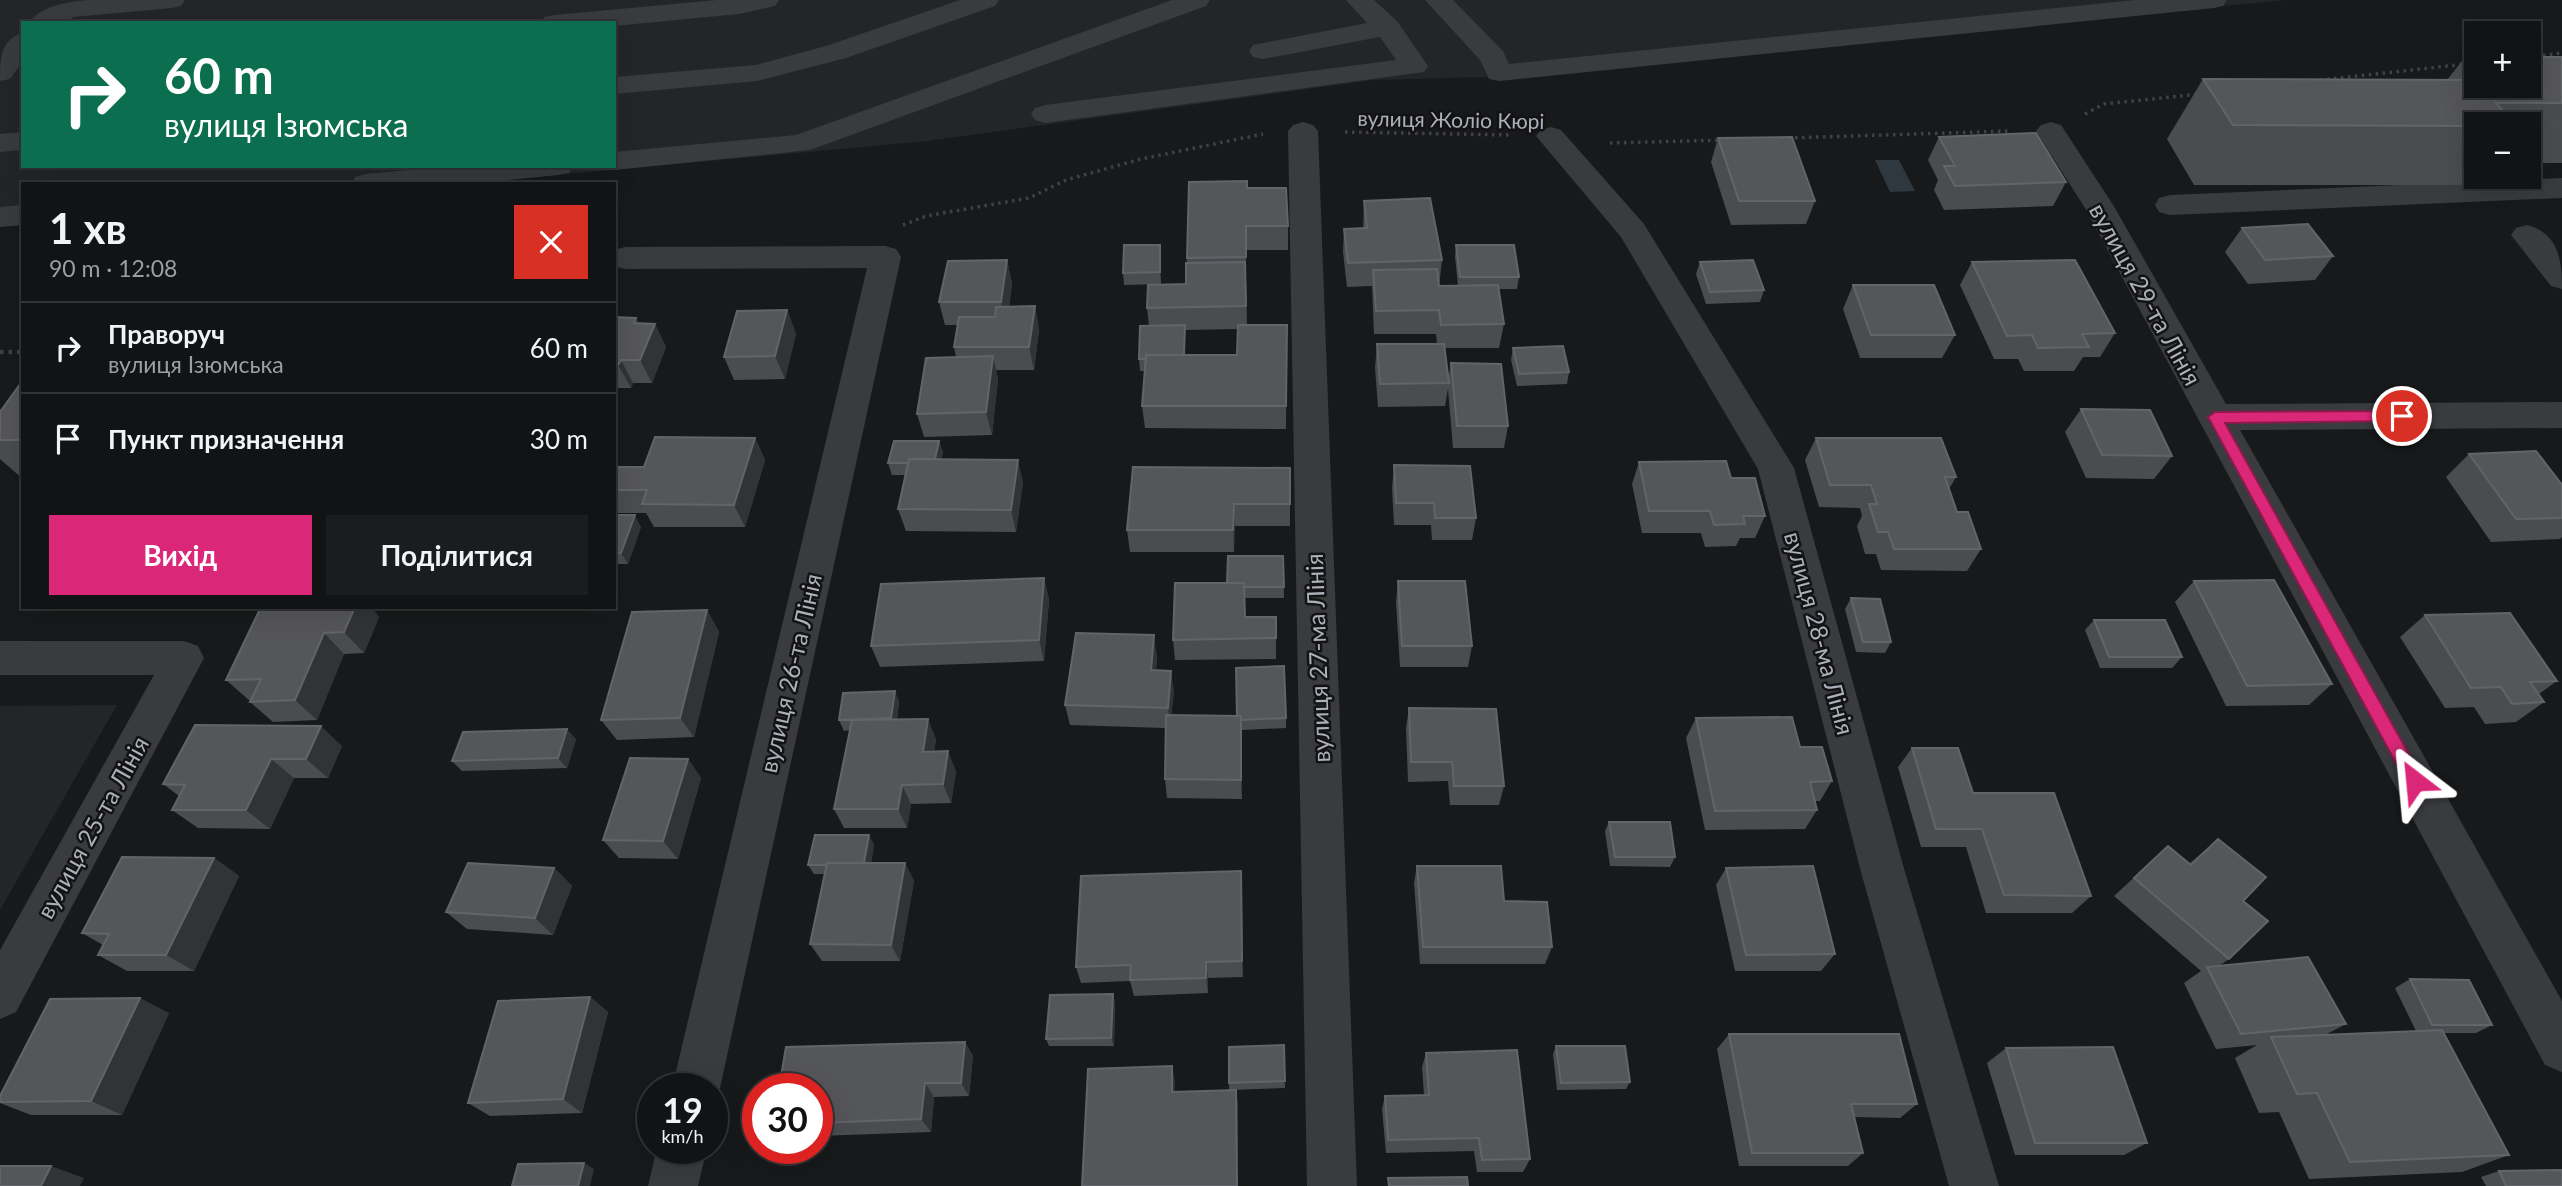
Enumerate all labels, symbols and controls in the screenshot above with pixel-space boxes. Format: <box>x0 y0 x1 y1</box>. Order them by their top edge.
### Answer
map controls <box>2464 21 2541 189</box>
button: + <box>2464 21 2541 98</box>
text: 60 m <box>164 46 274 104</box>
icon: right <box>49 49 140 140</box>
text: вулиця Ізюмська <box>164 105 409 144</box>
street label: вулиця Жоліо Кюрі <box>1357 105 1545 133</box>
button: − <box>2464 112 2541 189</box>
street label: вулиця 29-та Лінія <box>2084 198 2208 390</box>
text: 1 хв <box>49 203 127 253</box>
button: close <box>514 205 588 279</box>
text: 90 m · 12:08 <box>49 254 177 282</box>
text: Праворуч <box>108 318 225 350</box>
icon: right <box>49 329 87 367</box>
text: 60 m <box>530 332 588 364</box>
text: вулиця Ізюмська <box>108 350 284 378</box>
pin <box>2372 386 2432 446</box>
icon: arrive <box>2383 397 2421 435</box>
icon: arrive <box>49 420 87 458</box>
text: Пункт призначення <box>108 423 344 455</box>
text: 30 m <box>530 423 588 455</box>
button: Вихід <box>49 515 312 595</box>
button: Поділитися <box>326 515 588 595</box>
street label: вулиця 28-ма Лінія <box>1779 528 1861 738</box>
street label: вулиця 27-ма Лінія <box>1299 553 1335 763</box>
street label: вулиця 26-та Лінія <box>753 571 827 775</box>
street label: вулиця 25-та Лінія <box>30 731 154 923</box>
position arrow <box>2378 744 2452 818</box>
speed limit sign: 30 <box>742 1073 833 1164</box>
text: 19 <box>662 1088 703 1130</box>
text: km/h <box>661 1125 704 1147</box>

